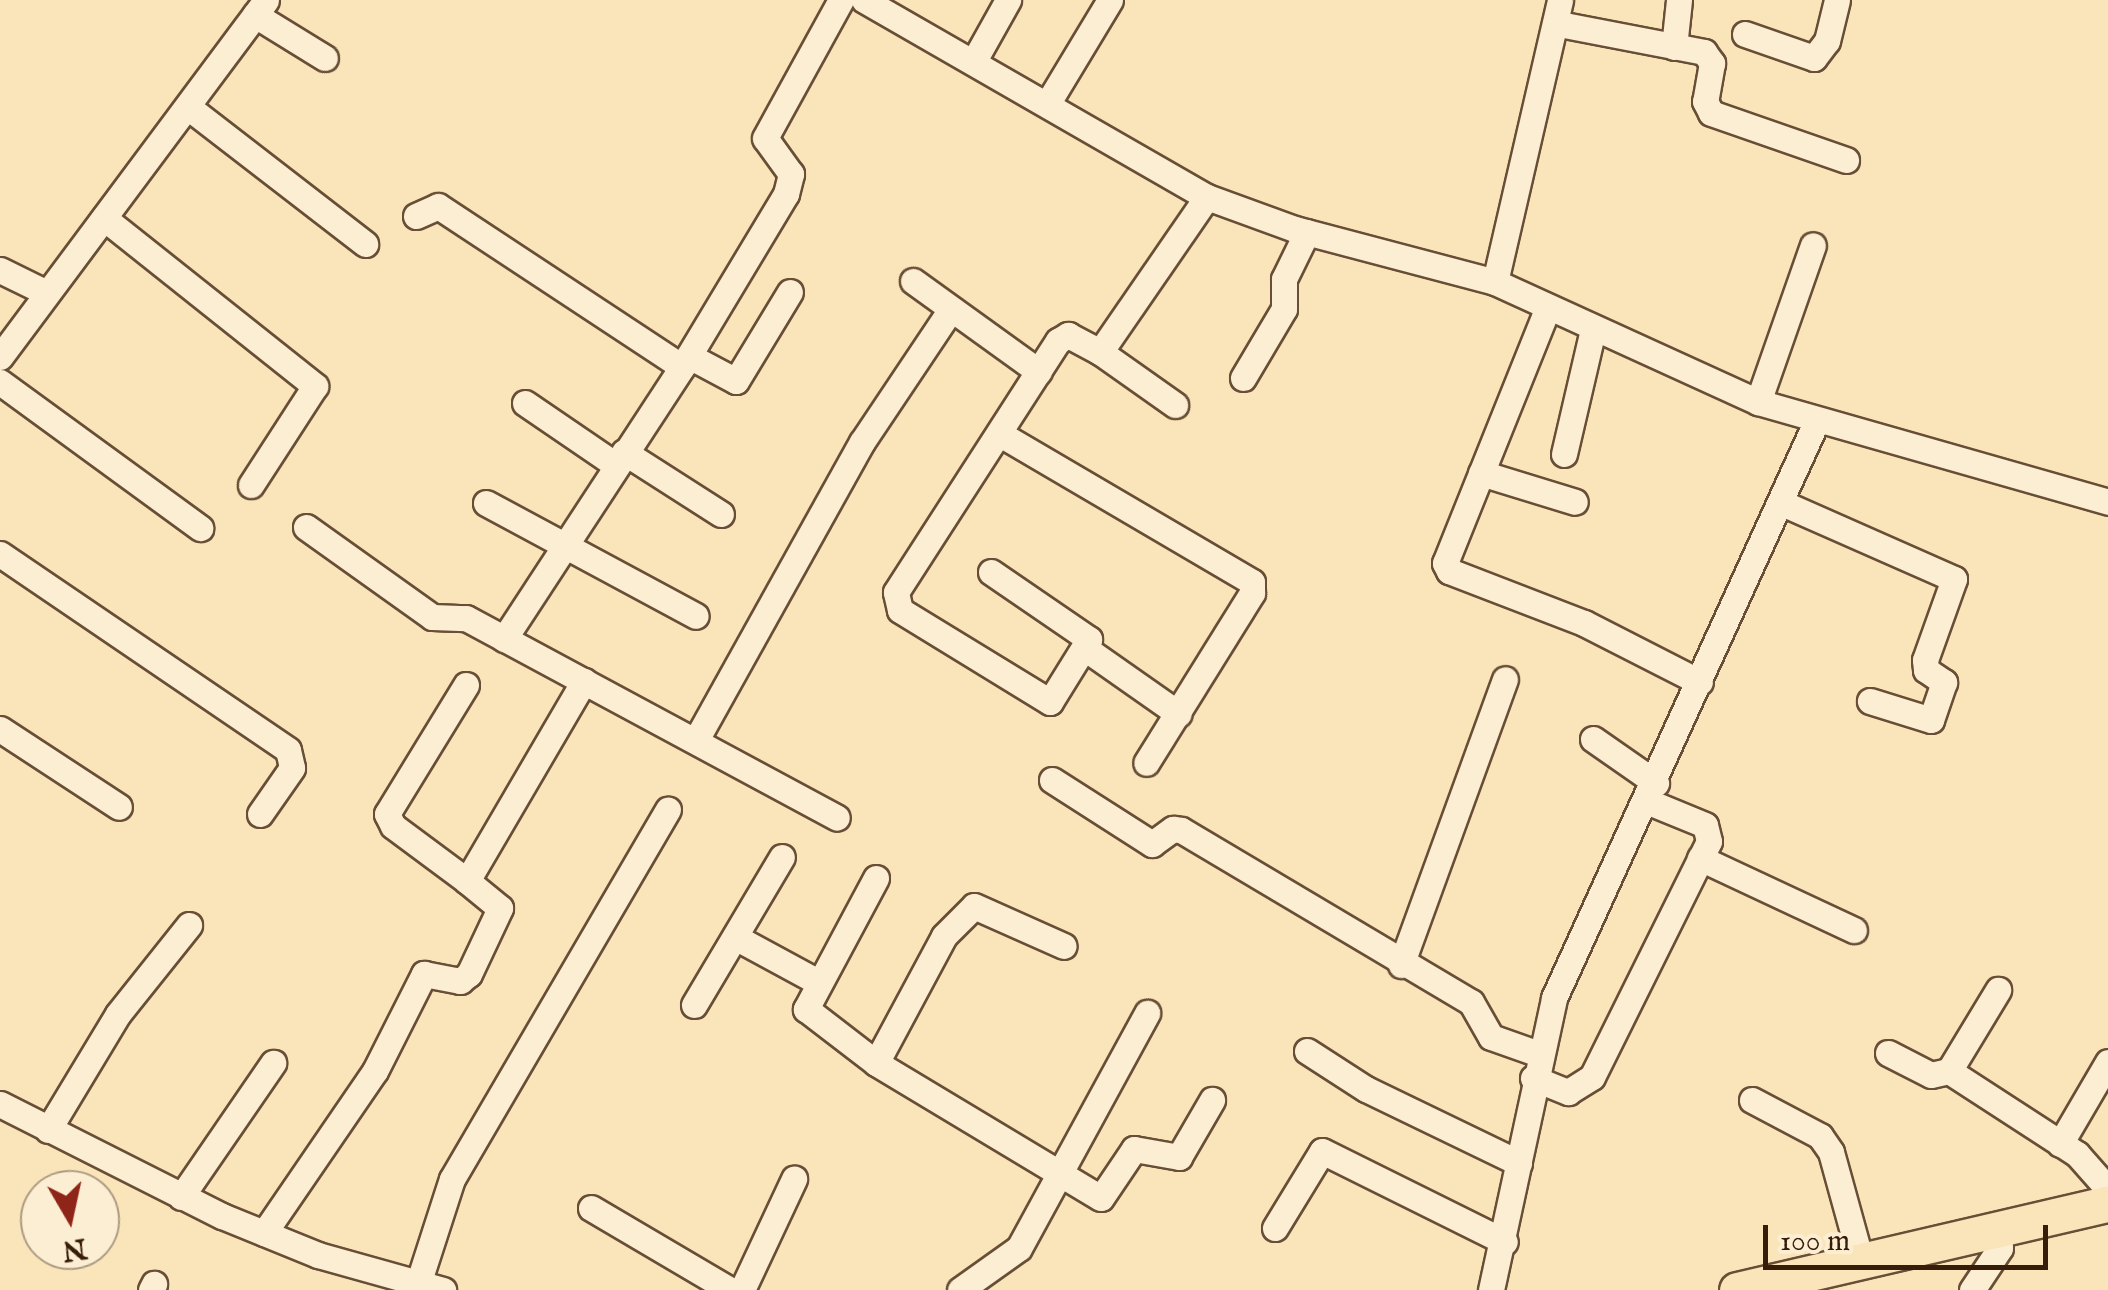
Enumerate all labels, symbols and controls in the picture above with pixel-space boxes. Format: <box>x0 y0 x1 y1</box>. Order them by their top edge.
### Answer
north arrow <box>20 1170 120 1270</box>
scale bar <box>1768 1205 2053 1267</box>
text: 100 m <box>1780 1223 1850 1261</box>
text: N <box>60 1229 89 1267</box>

